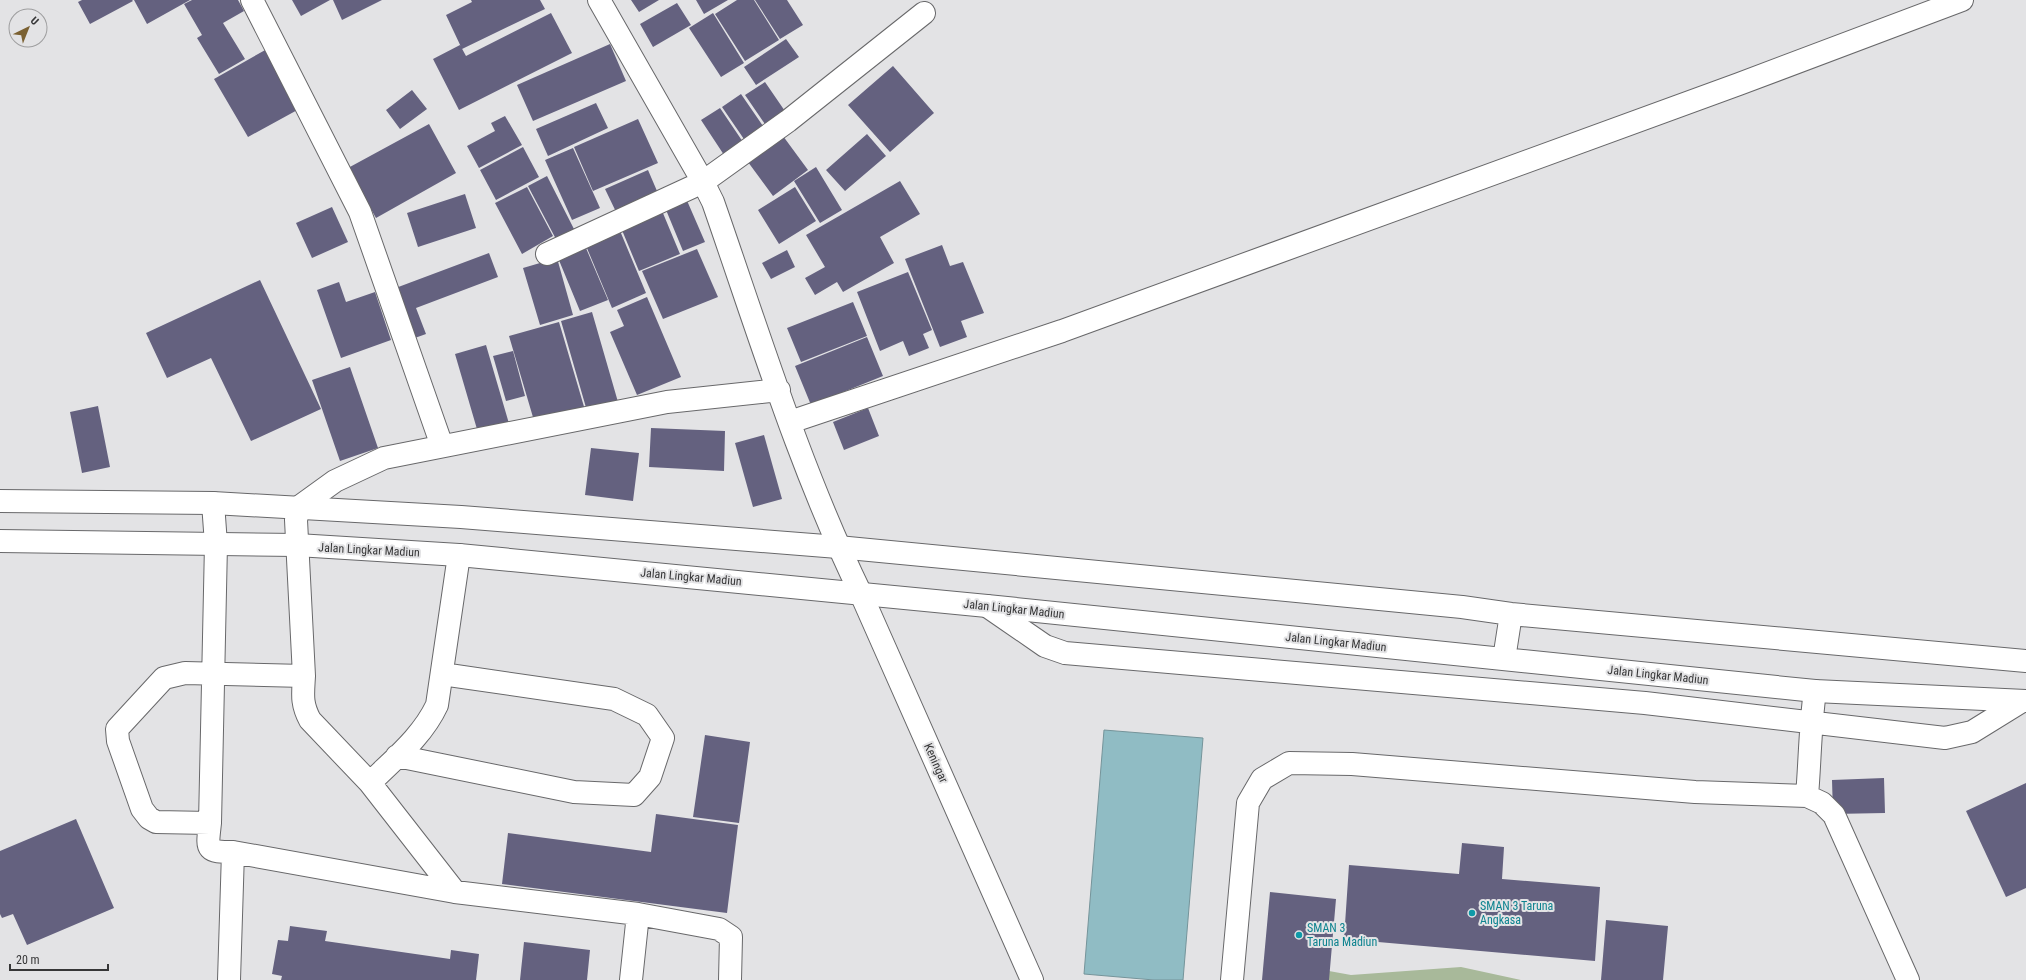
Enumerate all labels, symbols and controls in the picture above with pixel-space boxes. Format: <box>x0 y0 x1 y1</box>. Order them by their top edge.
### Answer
north arrow <box>8 8 48 48</box>
text: U <box>28 14 41 28</box>
street label: Jalan Lingkar Madiun <box>318 540 420 560</box>
street label: Jalan Lingkar Madiun <box>640 566 742 588</box>
street label: Jalan Lingkar Madiun <box>963 597 1065 621</box>
street label: Jalan Lingkar Madiun <box>1285 630 1387 654</box>
street label: Jalan Lingkar Madiun <box>1607 663 1709 687</box>
street label: Keningar <box>921 741 951 785</box>
place label: SMAN 3 Taruna Angkasa <box>1480 899 1554 927</box>
marker: SMAN 3 Taruna Angkasa <box>1467 908 1477 918</box>
place label: SMAN 3 Taruna Madiun <box>1307 921 1377 949</box>
marker: SMAN 3 Taruna Madiun <box>1294 930 1304 940</box>
scale bar <box>10 946 108 972</box>
text: 20 m <box>16 953 40 967</box>

